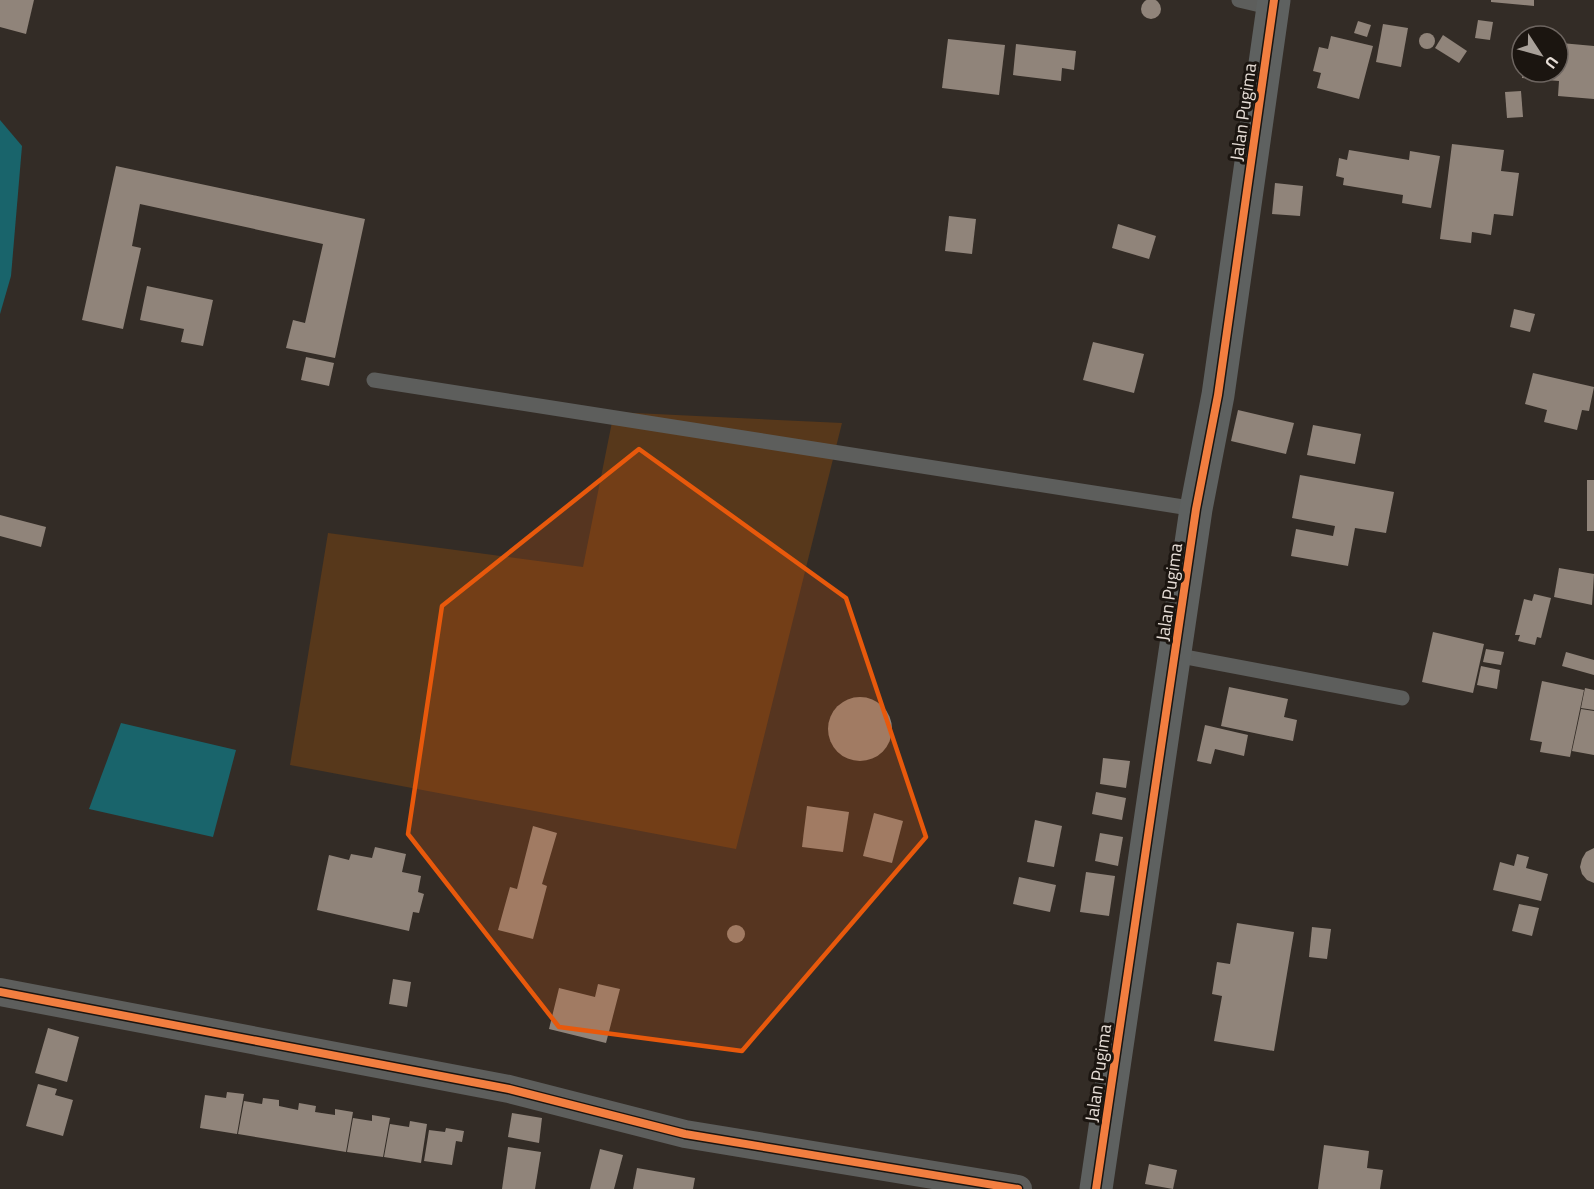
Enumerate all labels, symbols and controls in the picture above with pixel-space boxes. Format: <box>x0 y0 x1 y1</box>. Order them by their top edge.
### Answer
north arrow <box>1510 24 1570 84</box>
text: U <box>1539 52 1565 74</box>
street label: Jalan Pugima <box>1223 61 1263 163</box>
street label: Jalan Pugima <box>1149 541 1189 643</box>
street label: Jalan Pugima <box>1078 1022 1118 1124</box>

